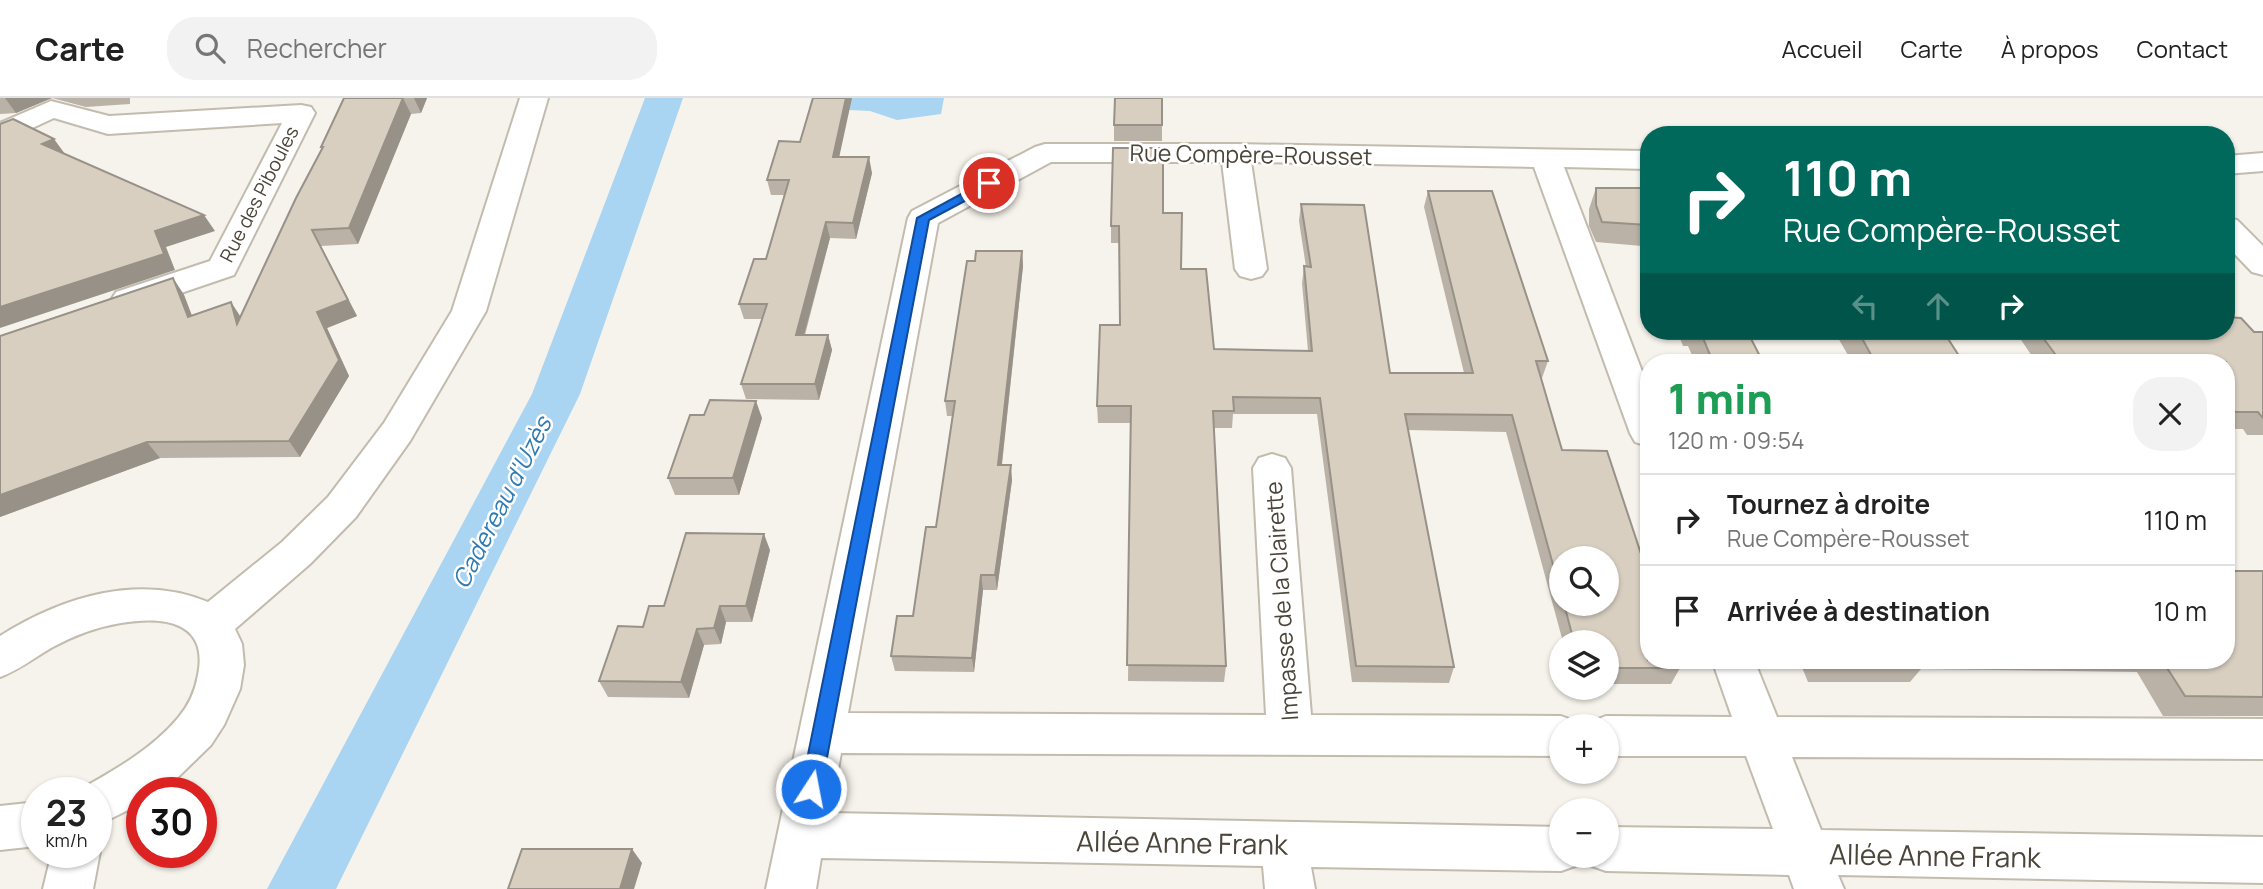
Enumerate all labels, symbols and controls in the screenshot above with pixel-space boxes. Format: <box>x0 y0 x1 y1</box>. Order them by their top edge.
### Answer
search box <box>167 17 657 80</box>
text: Carte <box>35 26 125 71</box>
icon: search <box>191 29 229 67</box>
text: Rechercher <box>247 30 387 66</box>
text: Accueil <box>1782 32 1862 65</box>
text: Carte <box>1900 32 1963 65</box>
text: À propos <box>2001 32 2099 65</box>
text: Contact <box>2137 32 2228 65</box>
street label: Rue des Piboules <box>213 121 305 267</box>
street label: Rue Compère-Rousset <box>1129 136 1373 172</box>
text: 110 m <box>1783 144 1912 211</box>
pin <box>959 153 1019 213</box>
icon: right <box>1668 154 1759 245</box>
icon: arrive <box>970 164 1008 202</box>
text: Rue Compère-Rousset <box>1783 208 2121 252</box>
icon: left <box>1846 287 1884 325</box>
icon: ahead <box>1919 287 1957 325</box>
icon: right <box>1992 287 2030 325</box>
text: 1 min <box>1668 369 1773 427</box>
button: close <box>2133 377 2207 451</box>
water label: Cadereau d'Uzès <box>444 409 559 593</box>
text: 120 m · 09:54 <box>1668 424 1805 456</box>
street label: Impasse de la Clairette <box>1257 480 1305 722</box>
text: Tournez à droite <box>1727 486 1930 522</box>
icon: right <box>1668 501 1706 539</box>
text: 110 m <box>2144 502 2207 538</box>
text: Rue Compère-Rousset <box>1727 522 1970 554</box>
map controls <box>1549 546 1619 868</box>
button: search <box>1549 546 1619 616</box>
icon: arrive <box>1668 592 1706 630</box>
text: Arrivée à destination <box>1727 593 1990 629</box>
text: 10 m <box>2154 593 2207 629</box>
button: layers <box>1549 630 1619 700</box>
button: + <box>1549 714 1619 784</box>
position arrow <box>774 752 848 826</box>
speed limit sign: 30 <box>126 777 217 868</box>
text: 23 <box>46 789 87 837</box>
button: − <box>1549 798 1619 868</box>
street label: Allée Anne Frank <box>1076 821 1289 863</box>
text: km/h <box>46 828 87 852</box>
street label: Allée Anne Frank <box>1829 834 2042 876</box>

